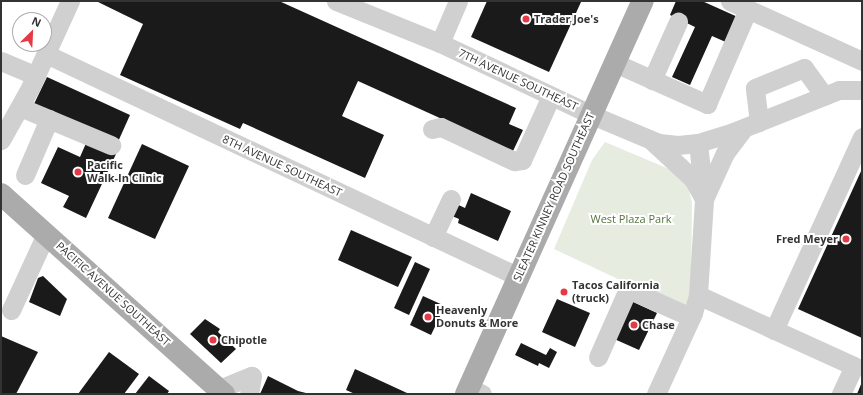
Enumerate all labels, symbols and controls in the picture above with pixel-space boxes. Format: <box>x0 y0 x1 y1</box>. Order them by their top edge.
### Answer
north arrow <box>12 12 52 52</box>
place label: Trader Joe's <box>534 12 599 26</box>
text: N <box>30 13 44 30</box>
marker: Trader Joe's <box>521 14 531 24</box>
street label: 7TH AVENUE SOUTHEAST <box>456 47 580 113</box>
street label: SLEATER KINNEY ROAD SOUTHEAST <box>511 111 597 283</box>
street label: 8TH AVENUE SOUTHEAST <box>220 133 344 199</box>
place label: Pacific Walk-In Clinic <box>87 159 162 185</box>
marker: Pacific Walk-In Clinic <box>72 166 84 178</box>
park label: West Plaza Park <box>591 212 671 226</box>
place label: Fred Meyer <box>776 232 838 246</box>
marker: Fred Meyer <box>841 234 851 244</box>
street label: PACIFIC AVENUE SOUTHEAST <box>53 239 173 349</box>
place label: Tacos California (truck) <box>572 279 659 305</box>
marker: Tacos California (truck) <box>559 287 569 297</box>
place label: Heavenly Donuts & More <box>436 304 518 330</box>
marker: Heavenly Donuts & More <box>423 312 433 322</box>
place label: Chase <box>642 318 675 332</box>
marker: Chase <box>629 320 639 330</box>
place label: Chipotle <box>221 333 267 347</box>
marker: Chipotle <box>208 335 218 345</box>

